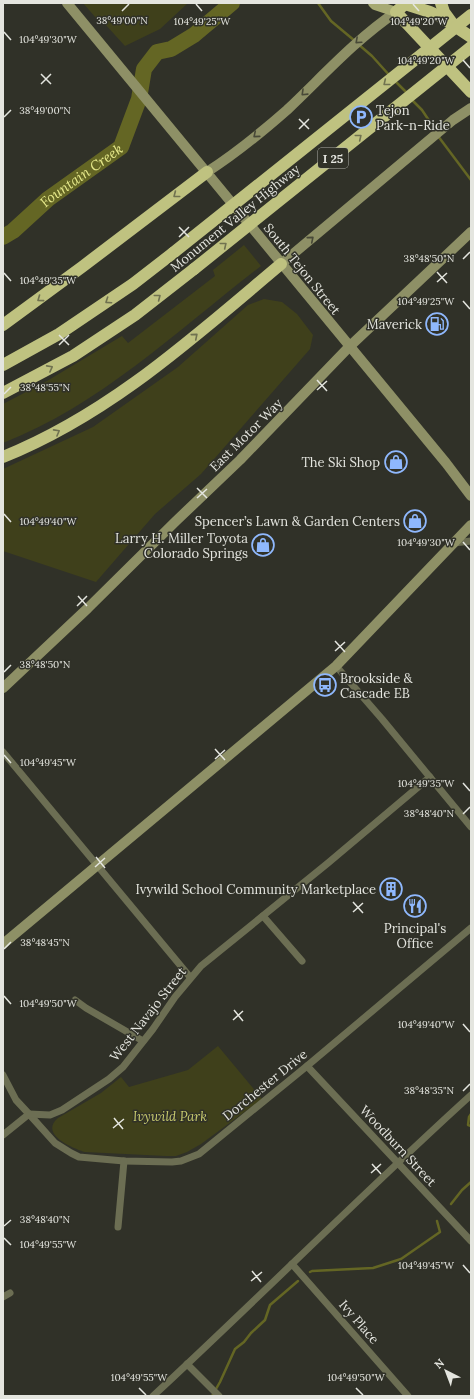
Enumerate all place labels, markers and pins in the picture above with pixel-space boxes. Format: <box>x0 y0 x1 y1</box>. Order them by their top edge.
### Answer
place label: Tejon Park-n-Ride <box>376 102 450 134</box>
parking icon: Tejon Park-n-Ride <box>348 104 374 130</box>
fuel station icon: Maverick <box>424 311 450 337</box>
place label: Maverick <box>367 316 422 333</box>
shop icon: The Ski Shop <box>383 449 409 475</box>
place label: The Ski Shop <box>301 454 380 471</box>
shop icon: Spencer’s Lawn & Garden Centers <box>402 508 428 534</box>
place label: Spencer’s Lawn & Garden Centers <box>195 513 400 530</box>
place label: Larry H. Miller Toyota Colorado Springs <box>115 530 248 562</box>
shop icon: Larry H. Miller Toyota Colorado Springs <box>250 532 276 558</box>
place label: Brookside & Cascade EB <box>340 670 414 702</box>
bus stop icon: Brookside & Cascade EB <box>312 672 338 698</box>
building icon: Ivywild School Community Marketplace <box>378 876 404 902</box>
place label: Ivywild School Community Marketplace <box>136 881 376 898</box>
restaurant icon: Principal's Office <box>402 893 428 919</box>
place label: Principal's Office <box>384 920 446 952</box>

